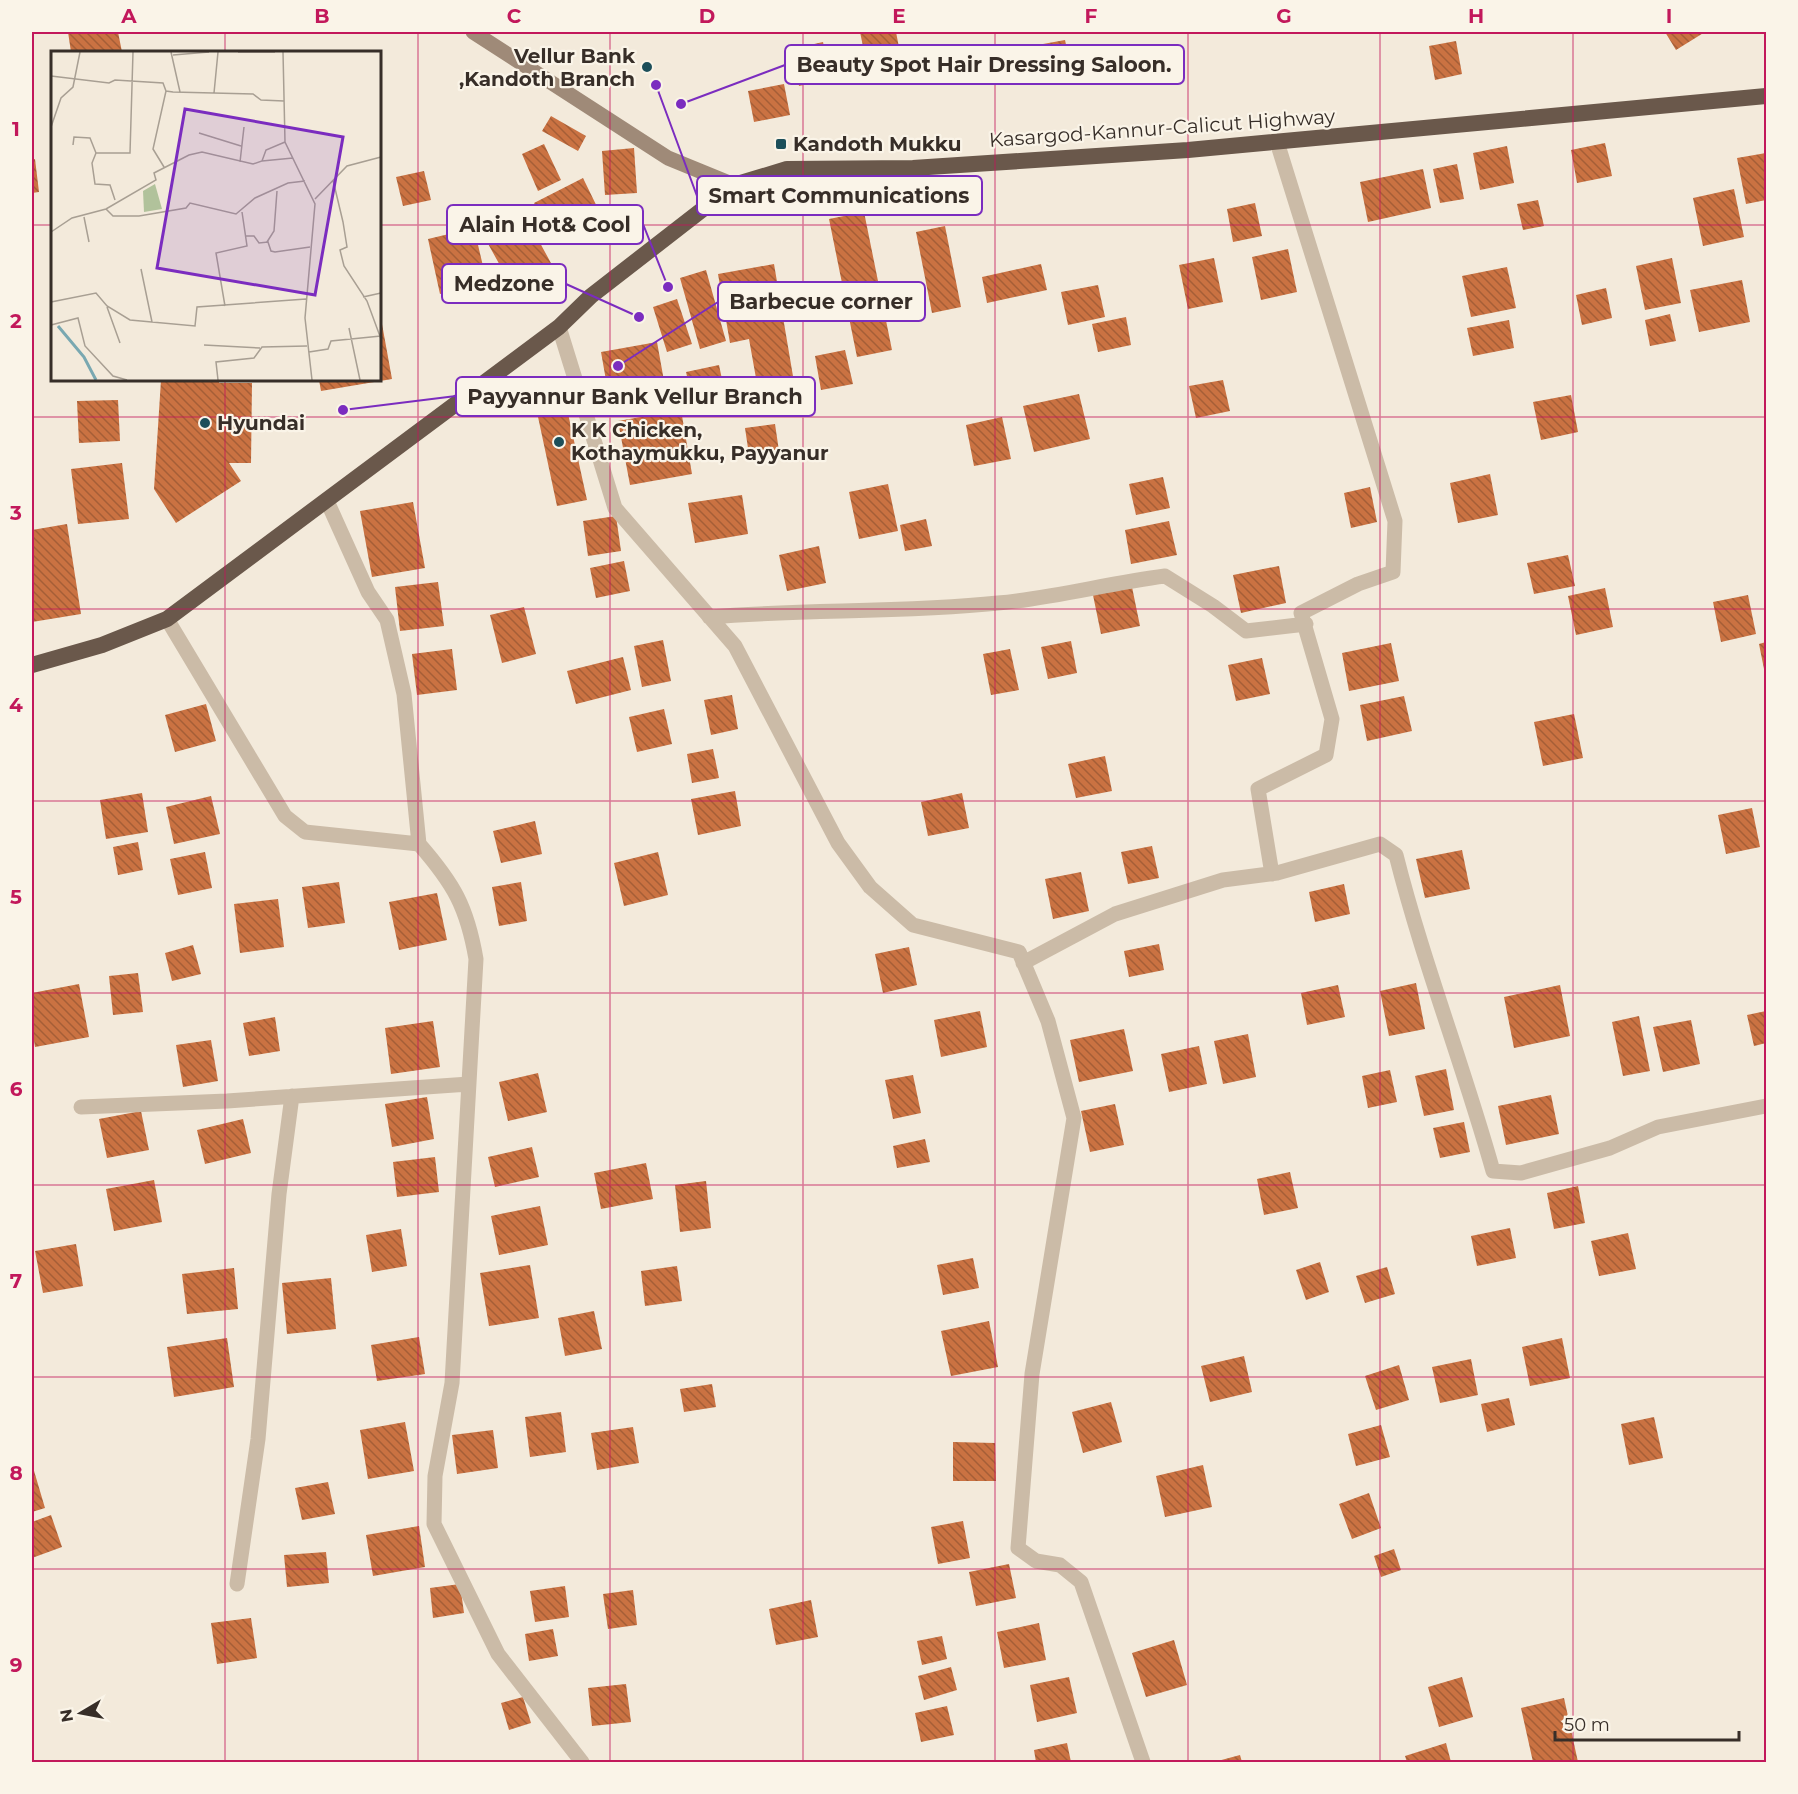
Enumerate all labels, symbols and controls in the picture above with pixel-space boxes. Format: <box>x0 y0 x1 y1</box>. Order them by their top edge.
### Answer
text: A <box>120 4 137 28</box>
text: B <box>314 4 330 28</box>
text: C <box>507 4 522 28</box>
text: D <box>699 4 715 28</box>
text: E <box>892 4 906 28</box>
text: F <box>1085 4 1098 28</box>
text: G <box>1276 4 1292 28</box>
text: H <box>1468 4 1484 28</box>
text: I <box>1666 4 1672 28</box>
place label: Vellur Bank ,Kandoth Branch <box>459 44 636 91</box>
callout: Beauty Spot Hair Dressing Saloon. <box>785 45 1184 84</box>
inset map <box>51 51 381 381</box>
text: Beauty Spot Hair Dressing Saloon. <box>796 52 1172 77</box>
marker: Vellur Bank ,Kandoth Branch <box>640 60 654 74</box>
street label: Kasargod-Kannur-Calicut Highway <box>988 104 1336 152</box>
text: 1 <box>12 117 20 141</box>
place label: Kandoth Mukku <box>793 132 961 156</box>
marker: Kandoth Mukku <box>774 137 788 151</box>
callout: Smart Communications <box>697 176 982 215</box>
text: Smart Communications <box>709 183 969 208</box>
callout: Alain Hot& Cool <box>447 205 643 244</box>
text: Alain Hot& Cool <box>458 212 631 237</box>
callout: Medzone <box>442 264 566 303</box>
text: Medzone <box>454 271 554 296</box>
callout: Barbecue corner <box>718 282 925 321</box>
text: Barbecue corner <box>729 289 913 314</box>
text: 2 <box>10 309 22 333</box>
callout: Payyannur Bank Vellur Branch <box>456 377 815 416</box>
text: Payyannur Bank Vellur Branch <box>467 384 803 409</box>
place label: Hyundai <box>217 411 305 435</box>
marker: Hyundai <box>198 416 212 430</box>
place label: K K Chicken, Kothaymukku, Payyanur <box>571 418 829 465</box>
marker: K K Chicken, Kothaymukku, Payyanur <box>552 435 566 449</box>
text: 3 <box>9 501 22 525</box>
text: 4 <box>9 693 23 717</box>
text: 5 <box>10 885 22 909</box>
text: 6 <box>10 1077 23 1101</box>
text: 7 <box>10 1269 22 1293</box>
text: 8 <box>9 1461 23 1485</box>
text: 9 <box>10 1653 22 1677</box>
north arrow <box>51 1683 111 1743</box>
scale bar <box>1555 1704 1740 1742</box>
text: N <box>56 1707 77 1724</box>
text: 50 m <box>1564 1714 1610 1736</box>

